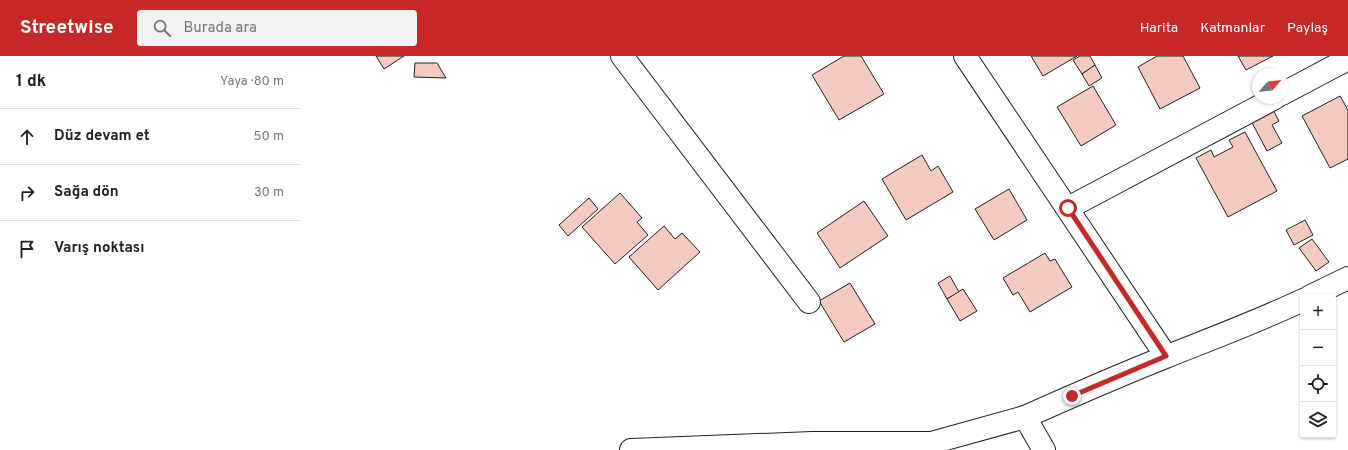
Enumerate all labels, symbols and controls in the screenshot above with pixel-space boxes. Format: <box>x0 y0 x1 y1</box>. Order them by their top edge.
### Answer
search box <box>137 10 417 46</box>
text: Streetwise <box>20 16 113 40</box>
icon: search <box>151 17 173 39</box>
text: Burada ara <box>183 19 257 38</box>
text: Harita <box>1140 20 1178 37</box>
text: Katmanlar <box>1200 20 1265 37</box>
text: Paylaş <box>1287 20 1328 37</box>
north arrow <box>1252 68 1288 104</box>
text: 1 dk <box>16 71 46 93</box>
text: Yaya · 80 m <box>220 74 284 90</box>
icon: ahead <box>16 126 38 148</box>
text: Düz devam et <box>54 127 150 146</box>
text: 50 m <box>254 129 284 145</box>
icon: right <box>16 182 38 204</box>
text: Sağa dön <box>54 183 119 202</box>
text: 30 m <box>254 185 284 201</box>
route start <box>1059 199 1077 217</box>
icon: arrive <box>16 238 38 260</box>
text: Varış noktası <box>54 239 145 258</box>
map controls <box>1300 294 1336 438</box>
button: + <box>1300 294 1336 330</box>
button: − <box>1300 330 1336 366</box>
button: locate <box>1300 366 1336 402</box>
route end <box>1063 387 1081 405</box>
button: layers <box>1300 402 1336 438</box>

